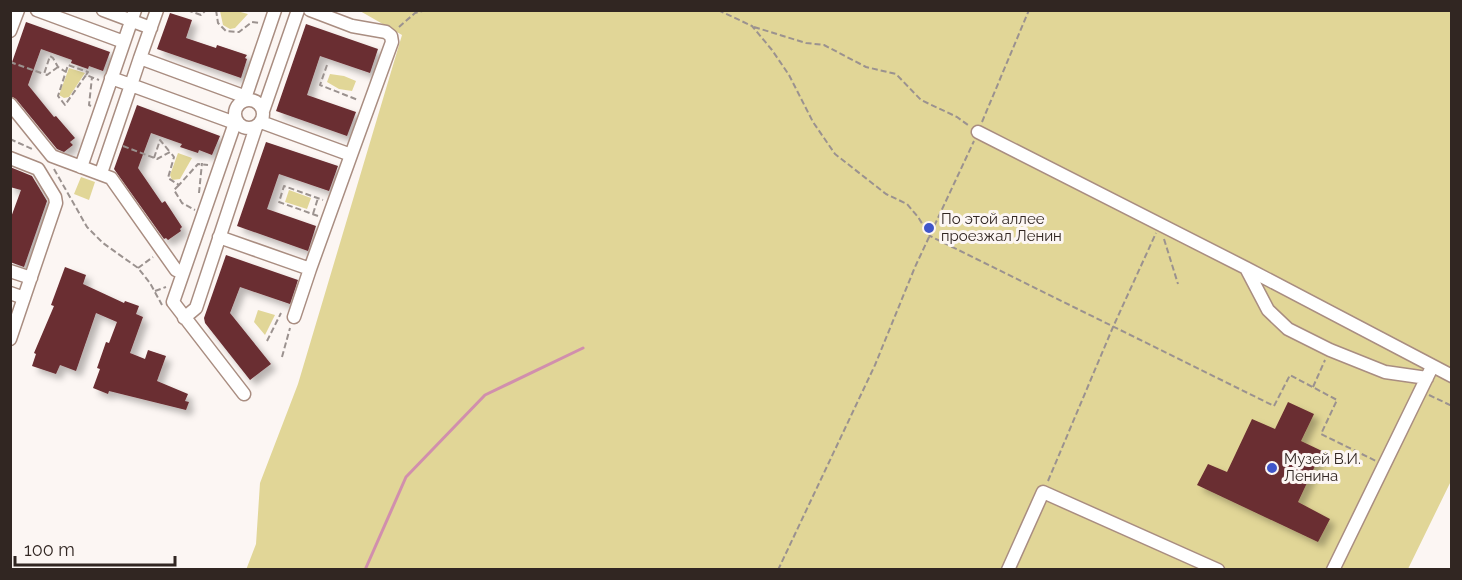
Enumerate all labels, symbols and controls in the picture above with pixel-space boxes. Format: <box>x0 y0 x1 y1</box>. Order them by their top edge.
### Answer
place label: По этой аллее проезжал Ленин <box>941 210 1062 245</box>
marker: По этой аллее проезжал Ленин <box>922 221 936 235</box>
place label: Музей В.И. Ленина <box>1284 450 1361 485</box>
marker: Музей В.И. Ленина <box>1265 461 1279 475</box>
scale bar <box>15 529 176 567</box>
text: 100 m <box>24 539 75 560</box>

